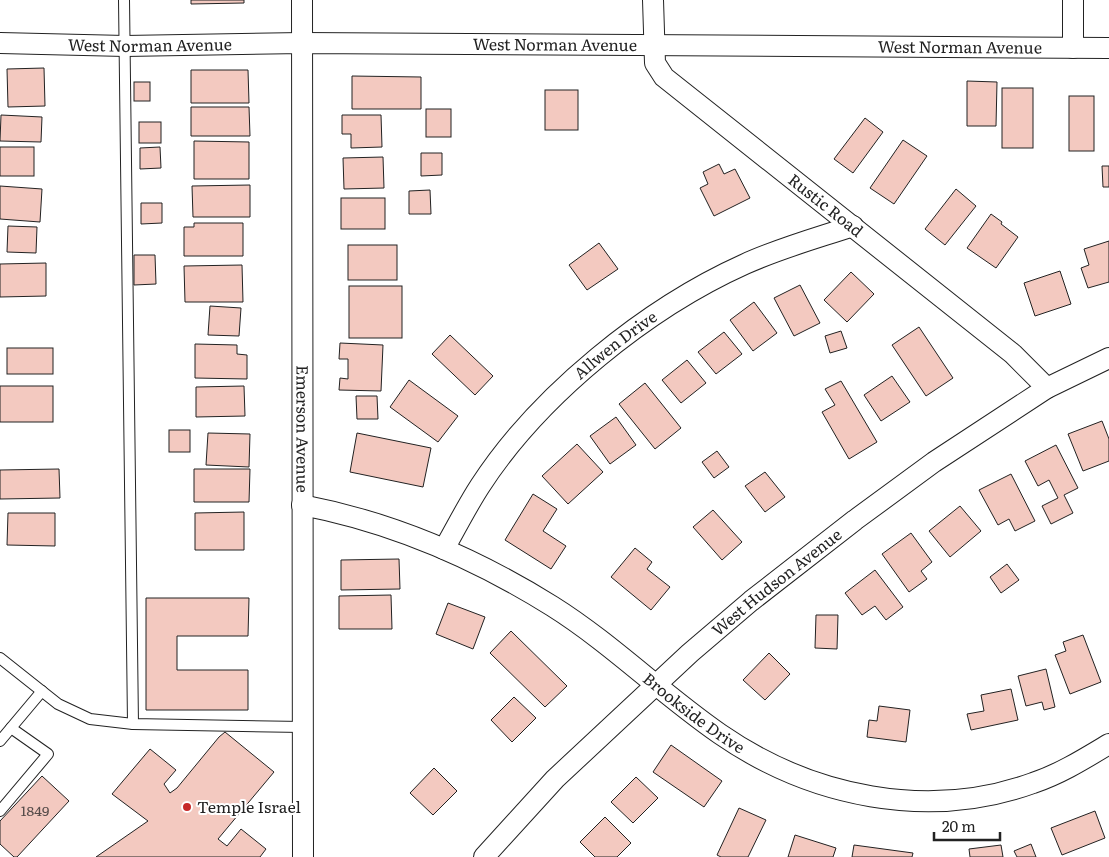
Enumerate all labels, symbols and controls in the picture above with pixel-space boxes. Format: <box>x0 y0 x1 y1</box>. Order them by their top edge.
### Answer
street label: West Norman Avenue <box>68 31 232 57</box>
street label: West Norman Avenue <box>473 31 637 56</box>
street label: West Norman Avenue <box>878 34 1042 59</box>
street label: Rustic Road <box>784 167 869 242</box>
street label: Allwen Drive <box>568 304 661 384</box>
street label: Emerson Avenue <box>291 365 316 493</box>
street label: West Hudson Avenue <box>706 522 846 641</box>
street label: Brookside Drive <box>638 666 750 758</box>
place label: Temple Israel <box>197 794 301 818</box>
house number: 1849 <box>21 800 49 820</box>
marker: Temple Israel <box>181 801 193 813</box>
scale bar <box>934 810 1000 842</box>
text: 20 m <box>942 814 976 837</box>

